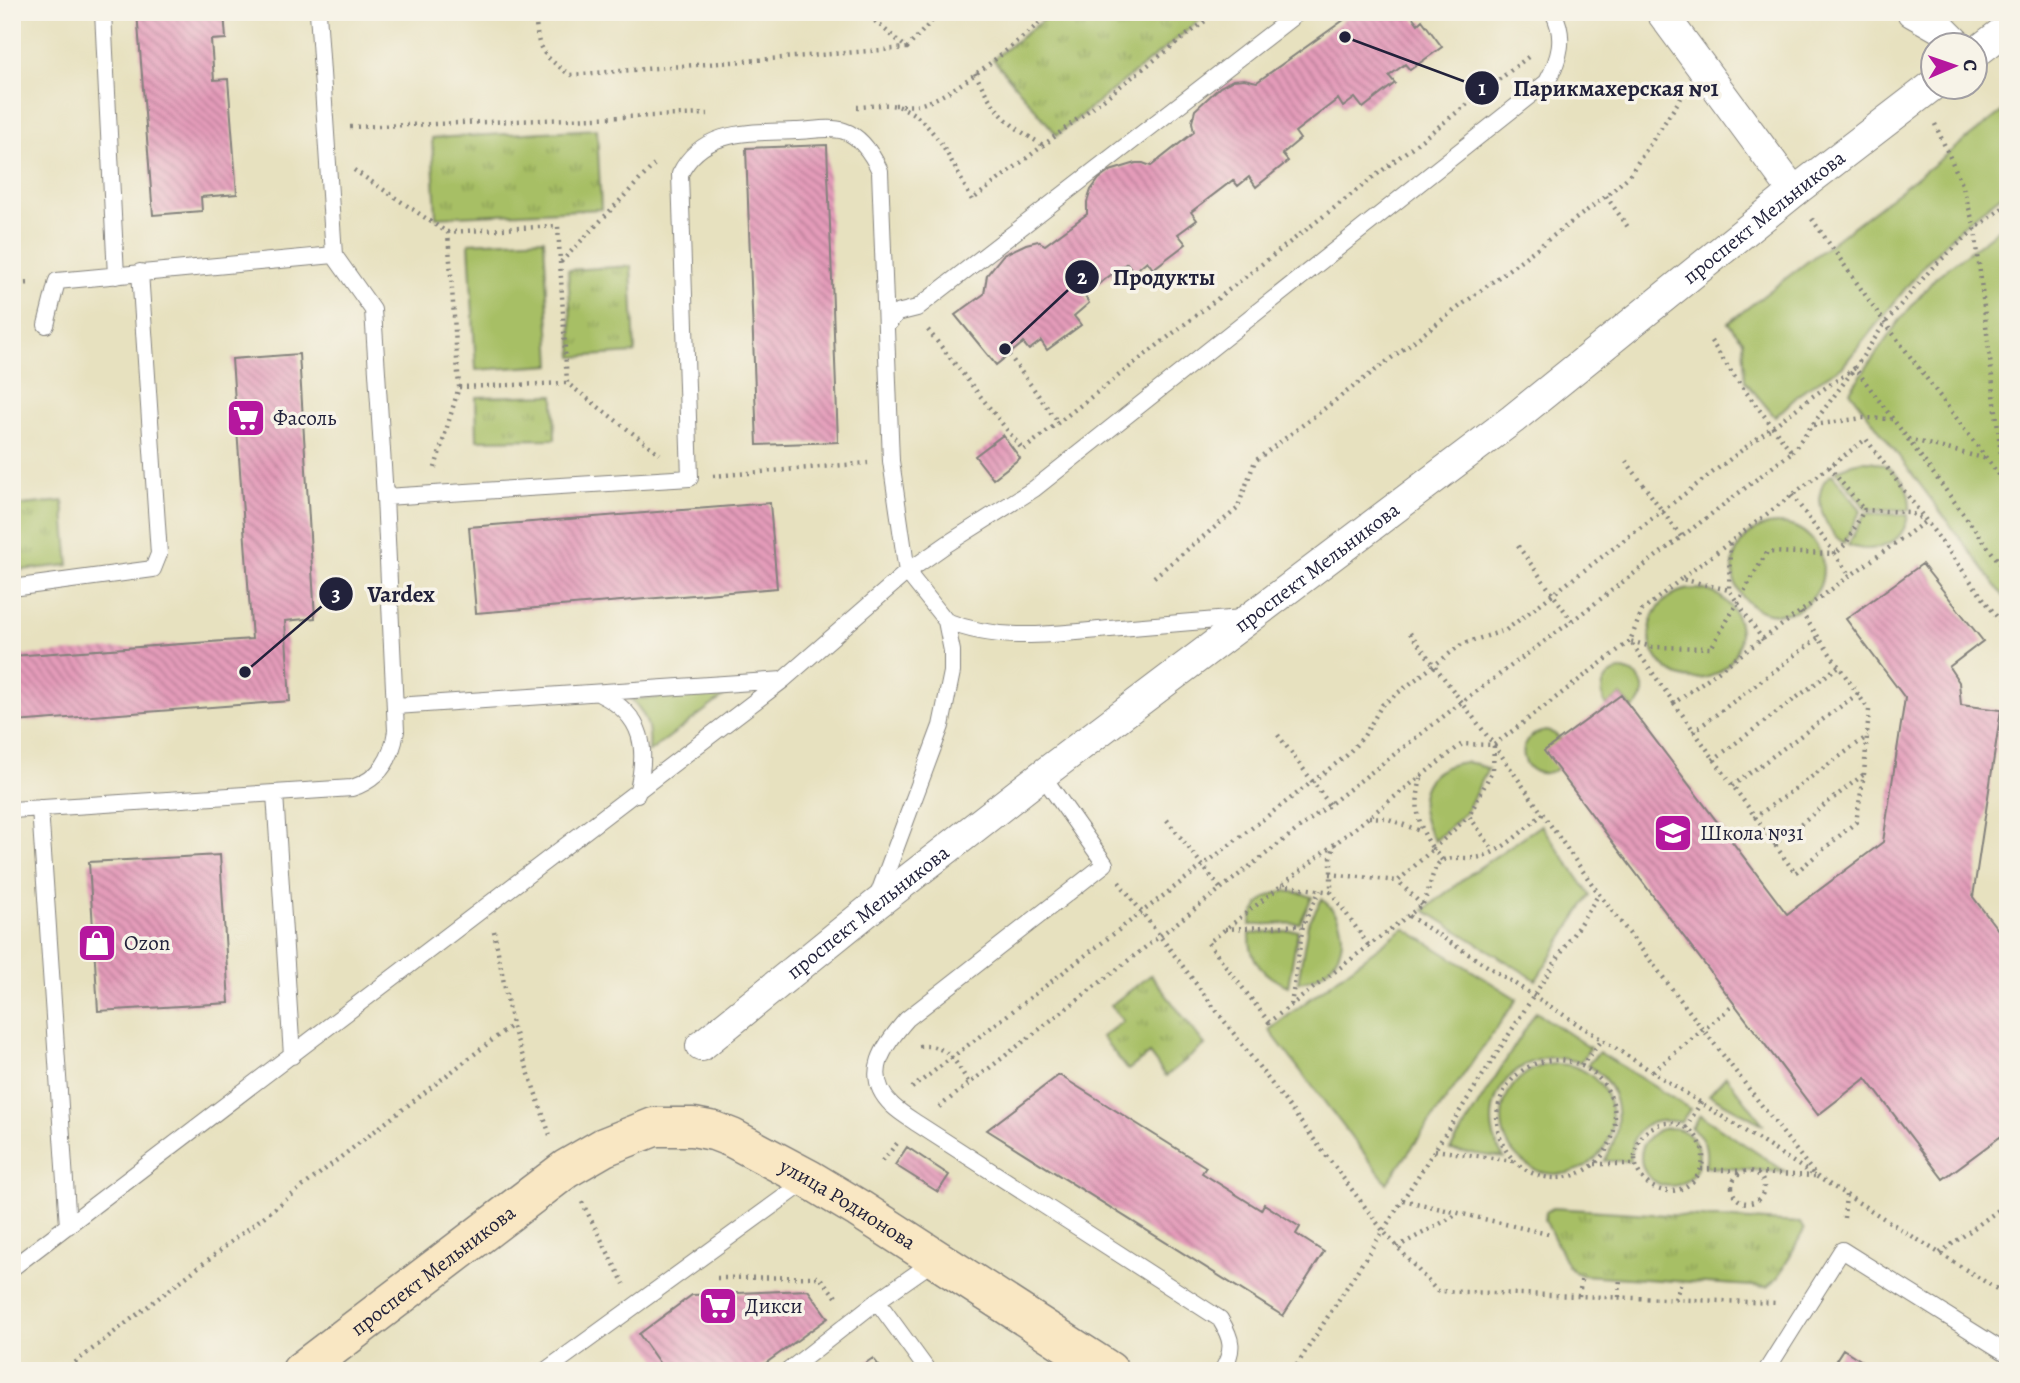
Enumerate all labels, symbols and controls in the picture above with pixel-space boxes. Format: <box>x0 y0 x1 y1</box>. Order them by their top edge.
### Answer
north arrow <box>1918 32 1988 102</box>
text: С <box>1957 59 1983 72</box>
callout: Парикмахерская №1 <box>1464 66 1733 110</box>
text: Парикмахерская №1 <box>1513 73 1719 104</box>
text: 1 <box>1478 74 1486 102</box>
street label: проспект Мельникова <box>1677 144 1851 291</box>
callout: Продукты <box>1064 255 1229 299</box>
text: Продукты <box>1113 262 1215 293</box>
text: 2 <box>1077 263 1087 291</box>
supermarket icon: Фасоль <box>225 397 267 439</box>
place label: Фасоль <box>273 404 336 432</box>
street label: проспект Мельникова <box>1228 496 1405 639</box>
callout: Vardex <box>319 572 449 616</box>
text: Vardex <box>366 579 435 610</box>
text: 3 <box>331 580 341 608</box>
school or university icon: Школа №31 <box>1652 812 1694 854</box>
place label: Школа №31 <box>1700 819 1803 847</box>
street label: проспект Мельникова <box>781 838 955 985</box>
shop icon: Ozon <box>76 922 118 964</box>
place label: Ozon <box>124 929 170 957</box>
street label: улица Родионова <box>774 1151 922 1256</box>
street label: проспект Мельникова <box>345 1198 522 1342</box>
supermarket icon: Дикси <box>697 1285 739 1327</box>
place label: Дикси <box>745 1292 803 1320</box>

